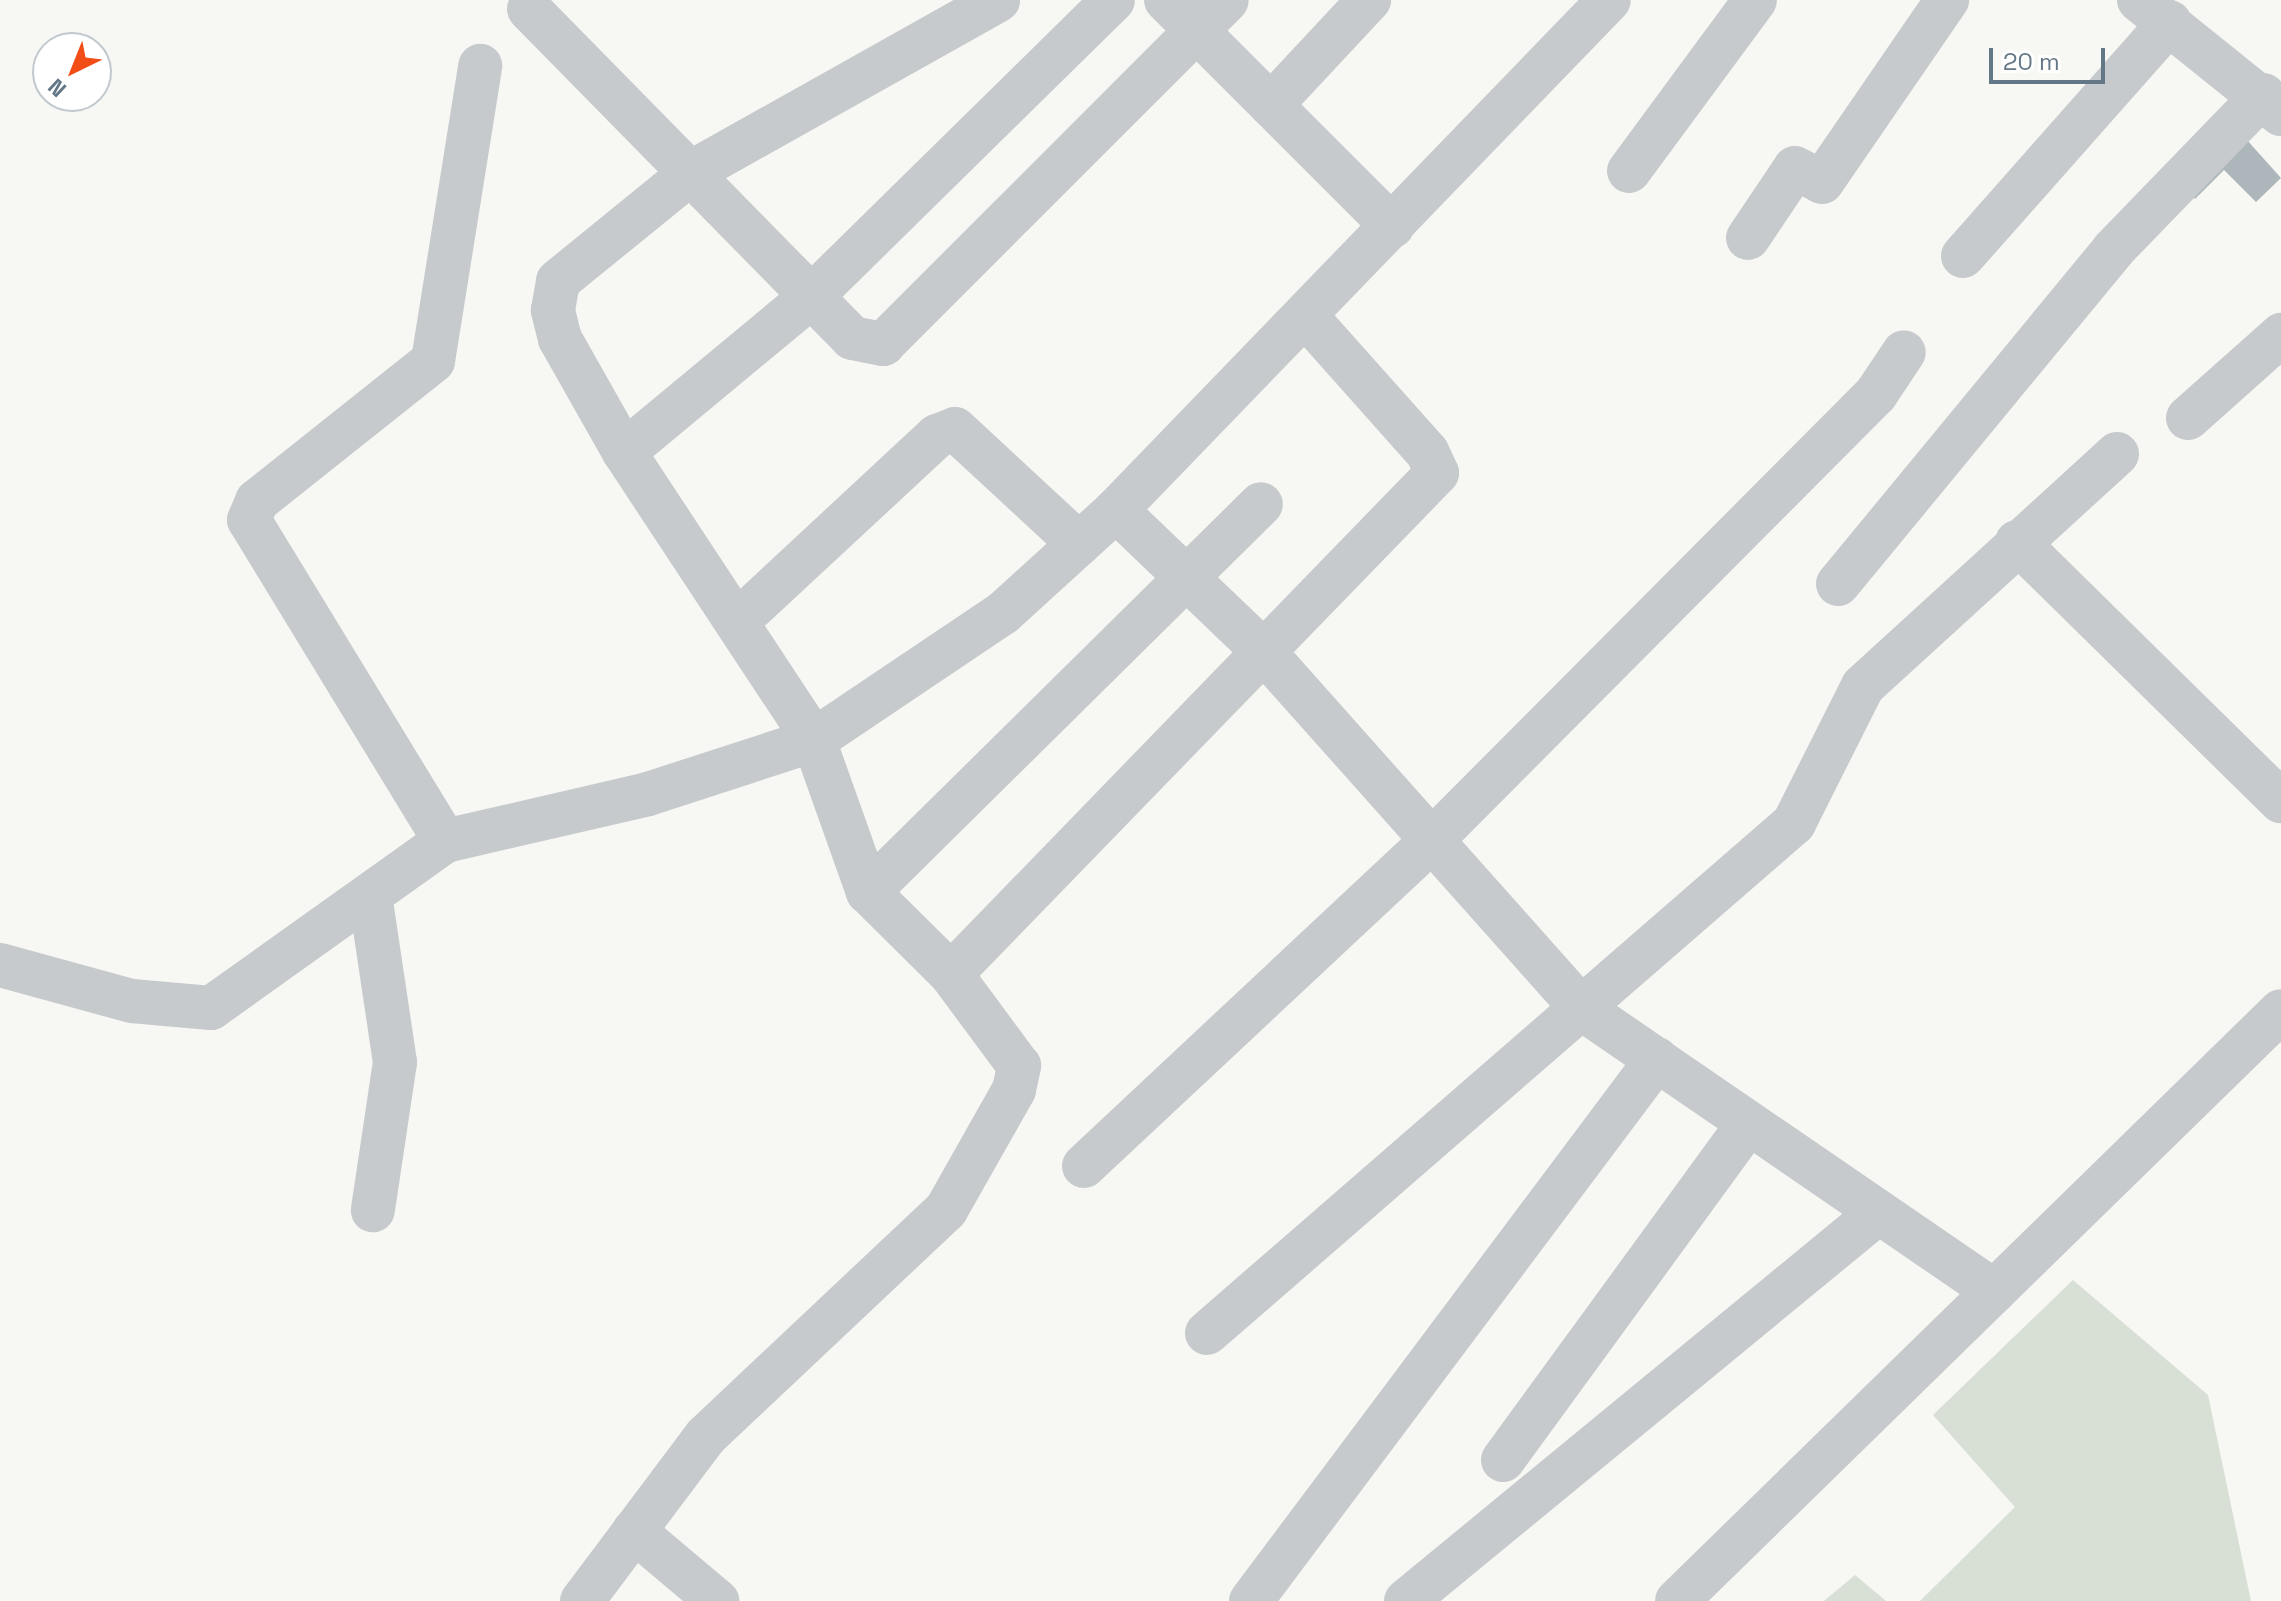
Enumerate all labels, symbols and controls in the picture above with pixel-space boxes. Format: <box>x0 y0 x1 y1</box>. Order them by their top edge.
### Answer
north arrow <box>32 32 112 112</box>
scale bar <box>1993 32 2109 82</box>
text: 20 m <box>2003 46 2060 77</box>
text: N <box>42 73 72 103</box>

